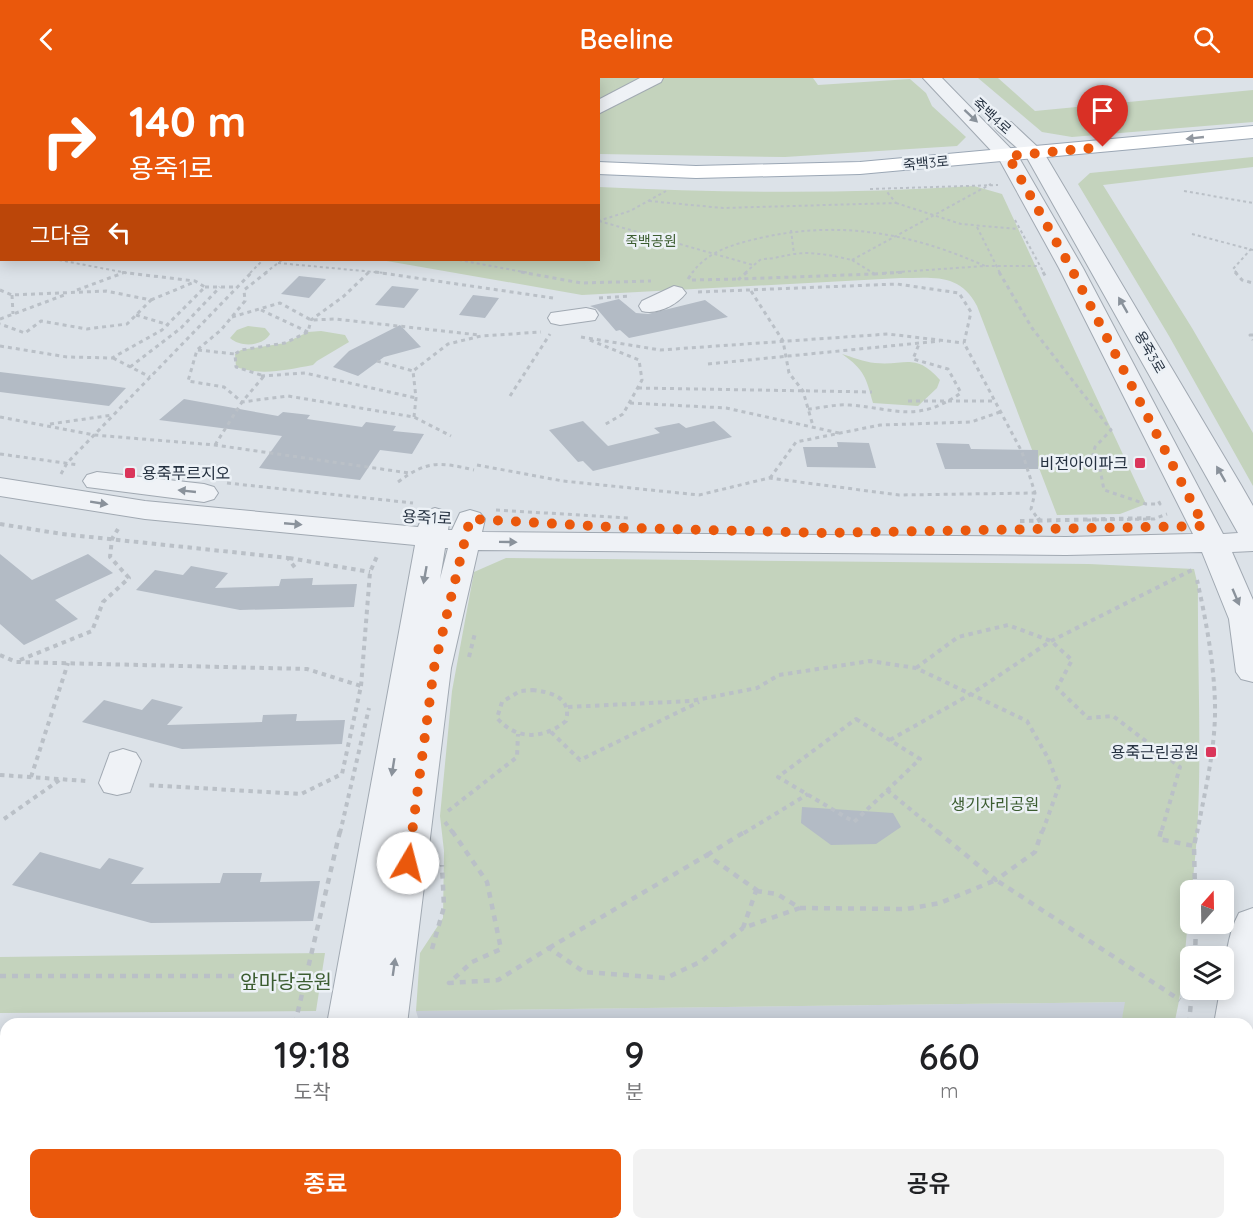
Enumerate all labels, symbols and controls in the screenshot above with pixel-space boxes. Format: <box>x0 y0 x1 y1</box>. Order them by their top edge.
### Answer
text: Beeline <box>580 22 673 56</box>
icon: back <box>30 23 63 56</box>
icon: search <box>1190 23 1223 56</box>
pin <box>1077 85 1128 147</box>
street label: 죽백4로 <box>969 94 1015 138</box>
icon: arrive <box>1086 94 1119 127</box>
text: 140 m <box>129 95 246 148</box>
icon: right <box>30 102 108 180</box>
one-way arrow <box>963 109 978 123</box>
one-way arrow <box>1185 133 1204 143</box>
text: 용죽1로 <box>129 151 214 185</box>
street label: 죽백3로 <box>902 152 950 174</box>
icon: left <box>103 216 136 249</box>
text: 그다음 <box>30 221 91 249</box>
park label: 죽백공원 <box>625 232 677 250</box>
one-way arrow <box>1117 297 1128 313</box>
street label: 용죽3로 <box>1131 328 1169 377</box>
place label: 비전아이파크 <box>1040 453 1128 473</box>
marker: 비전아이파크 <box>1133 456 1147 470</box>
place label: 용죽푸르지오 <box>142 463 230 483</box>
marker: 용죽푸르지오 <box>123 466 137 480</box>
one-way arrow <box>1215 466 1226 482</box>
one-way arrow <box>177 487 196 496</box>
one-way arrow <box>90 499 109 508</box>
street label: 용죽1로 <box>401 506 453 528</box>
one-way arrow <box>284 519 303 529</box>
one-way arrow <box>499 537 518 546</box>
one-way arrow <box>421 565 430 584</box>
one-way arrow <box>1231 588 1241 606</box>
place label: 용죽근린공원 <box>1111 742 1199 762</box>
marker: 용죽근린공원 <box>1204 745 1218 759</box>
one-way arrow <box>388 758 397 777</box>
park label: 생기자리공원 <box>951 794 1039 814</box>
position arrow <box>376 831 440 895</box>
north arrow <box>1180 880 1234 934</box>
map controls <box>1180 880 1234 1000</box>
button: layers <box>1180 946 1234 1000</box>
one-way arrow <box>390 957 399 976</box>
park label: 앞마당공원 <box>240 969 332 994</box>
text: 19:18 <box>274 1032 350 1077</box>
text: 9 <box>624 1032 645 1077</box>
text: 660 <box>919 1034 980 1079</box>
text: m <box>940 1078 958 1103</box>
text: 도착 <box>294 1079 331 1104</box>
text: 분 <box>625 1079 644 1104</box>
button: 종료 <box>30 1149 621 1218</box>
button: 공유 <box>633 1149 1224 1218</box>

